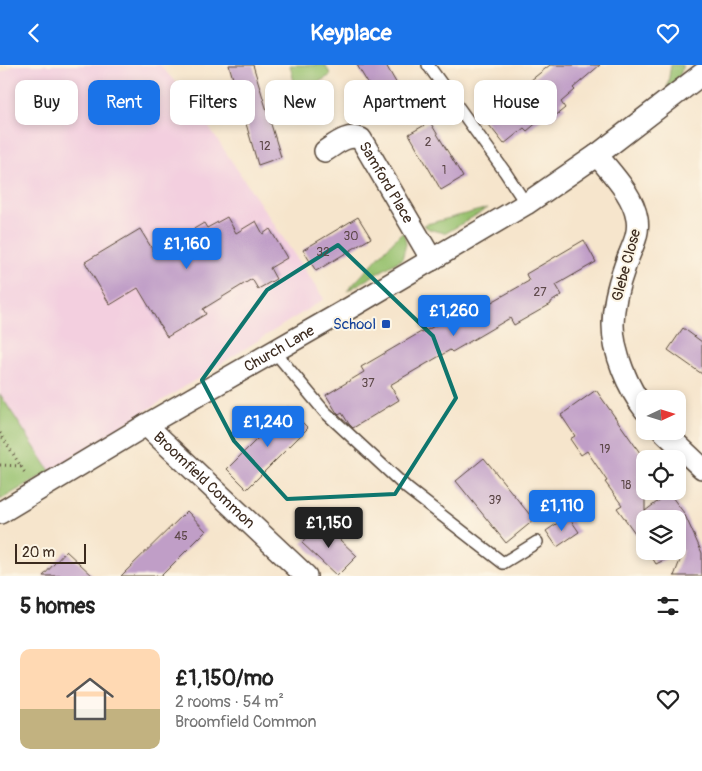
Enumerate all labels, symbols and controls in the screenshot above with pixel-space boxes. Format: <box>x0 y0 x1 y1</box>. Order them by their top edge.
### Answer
icon: back <box>20 19 48 47</box>
text: Keyplace <box>310 19 392 47</box>
icon: heart <box>654 19 682 47</box>
chip: Buy <box>15 80 78 125</box>
chip: Rent <box>88 80 160 125</box>
chip: Filters <box>170 80 255 125</box>
chip: New <box>265 80 334 125</box>
chip: Apartment <box>344 80 464 125</box>
chip: House <box>474 80 557 125</box>
house number: 2 <box>425 135 432 150</box>
street label: Samford Place <box>355 138 418 227</box>
house number: 12 <box>259 139 271 154</box>
house number: 1 <box>442 163 446 178</box>
street label: Glebe Close <box>608 226 645 303</box>
pin: £1,160 <box>146 227 228 270</box>
house number: 30 <box>344 229 358 244</box>
text: £1,160 <box>163 234 211 254</box>
house number: 32 <box>316 245 330 260</box>
house number: 27 <box>533 285 547 300</box>
pin: £1,260 <box>413 295 495 337</box>
text: £1,260 <box>429 301 479 321</box>
place label: School <box>333 315 376 334</box>
marker: School <box>380 318 392 330</box>
street label: Church Lane <box>241 321 318 377</box>
house number: 37 <box>361 376 375 391</box>
north arrow <box>636 390 686 440</box>
map controls <box>636 390 686 560</box>
pin: £1,240 <box>227 405 309 448</box>
text: £1,240 <box>243 412 293 432</box>
street label: Broomfield Common <box>149 428 259 533</box>
house number: 19 <box>600 442 610 457</box>
button: locate <box>636 450 686 500</box>
house number: 18 <box>621 478 631 493</box>
pin: £1,110 <box>521 489 603 532</box>
house number: 39 <box>489 493 501 508</box>
text: £1,110 <box>540 496 584 516</box>
pin: £1,150 <box>288 507 370 549</box>
button: layers <box>636 510 686 560</box>
text: £1,150 <box>306 513 352 533</box>
house number: 45 <box>174 529 188 544</box>
scale bar <box>15 541 86 564</box>
text: 20 m <box>22 544 55 561</box>
icon: filters <box>654 592 682 620</box>
text: 5 homes <box>20 593 95 620</box>
text: £1,150/mo <box>175 665 273 692</box>
icon: home <box>60 669 120 729</box>
icon: heart <box>654 685 682 713</box>
text: 2 rooms · 54 m² <box>175 692 284 712</box>
text: Broomfield Common <box>175 712 317 732</box>

